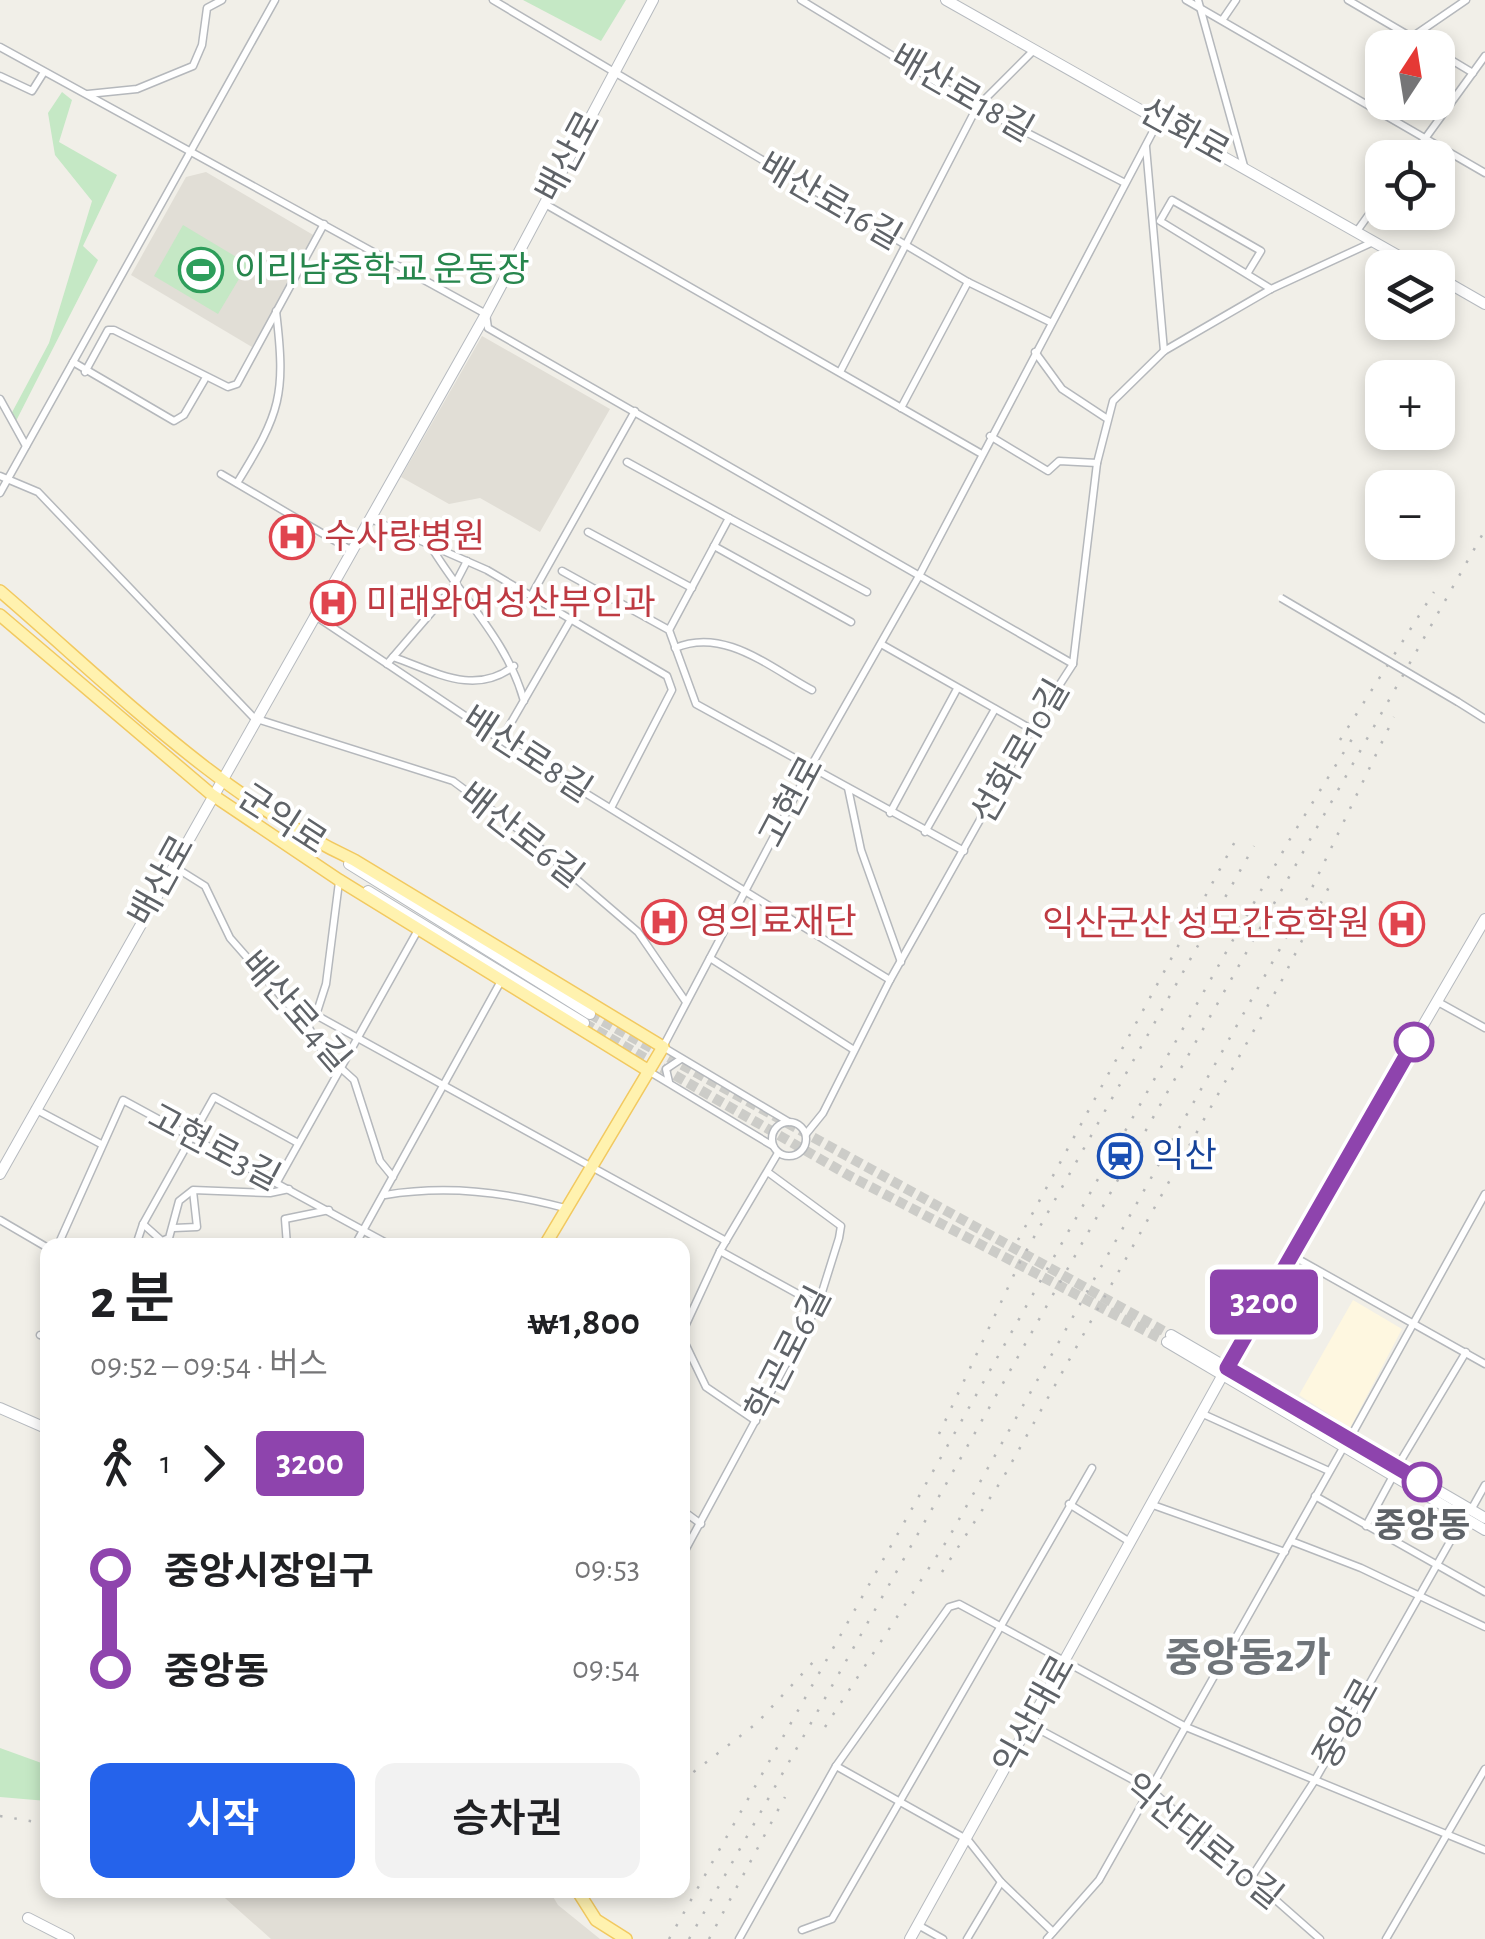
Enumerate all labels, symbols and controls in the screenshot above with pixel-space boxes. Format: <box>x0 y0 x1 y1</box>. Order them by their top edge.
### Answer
north arrow <box>1365 30 1455 120</box>
map controls <box>1365 30 1455 560</box>
street label: 배산로18길 <box>885 39 1039 149</box>
street label: 선화로 <box>1133 92 1235 171</box>
street label: 배산로 <box>530 106 607 208</box>
button: locate <box>1365 140 1455 230</box>
street label: 배산로16길 <box>753 147 907 256</box>
sports icon: 이리남중학교 운동장 <box>178 247 224 293</box>
button: layers <box>1365 250 1455 340</box>
place label: 이리남중학교 운동장 <box>234 252 530 288</box>
button: + <box>1365 360 1455 450</box>
button: − <box>1365 470 1455 560</box>
hospital icon: 수사랑병원 <box>269 514 315 560</box>
place label: 수사랑병원 <box>324 519 485 555</box>
hospital icon: 미래와여성산부인과 <box>310 580 356 626</box>
place label: 미래와여성산부인과 <box>366 584 656 621</box>
street label: 선화로10길 <box>965 674 1076 830</box>
street label: 배산로8길 <box>457 700 598 809</box>
street label: 고현로 <box>753 751 830 853</box>
street label: 배산로6길 <box>453 777 590 895</box>
street label: 군익로 <box>232 778 333 861</box>
street label: 배산로 <box>122 830 201 932</box>
hospital icon: 영의료재단 <box>641 899 687 945</box>
hospital icon: 익산군산 성모간호학원 <box>1379 901 1425 947</box>
place label: 영의료재단 <box>696 904 857 940</box>
place label: 익산군산 성모간호학원 <box>1042 906 1370 942</box>
street label: 배산로4길 <box>234 945 357 1078</box>
unlabelled marker <box>1395 1023 1433 1061</box>
street label: 고현로3길 <box>143 1098 286 1197</box>
station icon: 익산 <box>1097 1133 1143 1179</box>
place label: 익산 <box>1152 1138 1216 1174</box>
line badge: 3200 <box>1194 1270 1334 1334</box>
text: 2 분 <box>90 1273 175 1328</box>
street label: 학곤로6길 <box>740 1281 838 1427</box>
text: 3200 <box>1230 1285 1298 1320</box>
text: ₩1,800 <box>527 1304 640 1342</box>
text: 09:52 – 09:54 · 버스 <box>90 1349 328 1381</box>
icon: walk <box>90 1436 145 1491</box>
icon: forward <box>186 1436 241 1491</box>
text: 3200 <box>276 1446 344 1481</box>
text: 1 <box>160 1447 171 1479</box>
marker: 중앙동 <box>1403 1463 1441 1501</box>
place label: 중앙동 <box>1374 1507 1470 1544</box>
text: 09:53 <box>574 1552 640 1584</box>
text: 중앙시장입구 <box>164 1554 374 1592</box>
district label: 중앙동2가 <box>1165 1637 1331 1679</box>
street label: 익산대로 <box>988 1650 1082 1780</box>
text: 09:54 <box>572 1652 640 1684</box>
text: 중앙동 <box>164 1654 269 1692</box>
street label: 중앙로 <box>1307 1673 1386 1775</box>
button: 시작 <box>90 1763 355 1878</box>
button: 승차권 <box>375 1763 640 1878</box>
street label: 익산대로10길 <box>1118 1767 1289 1916</box>

